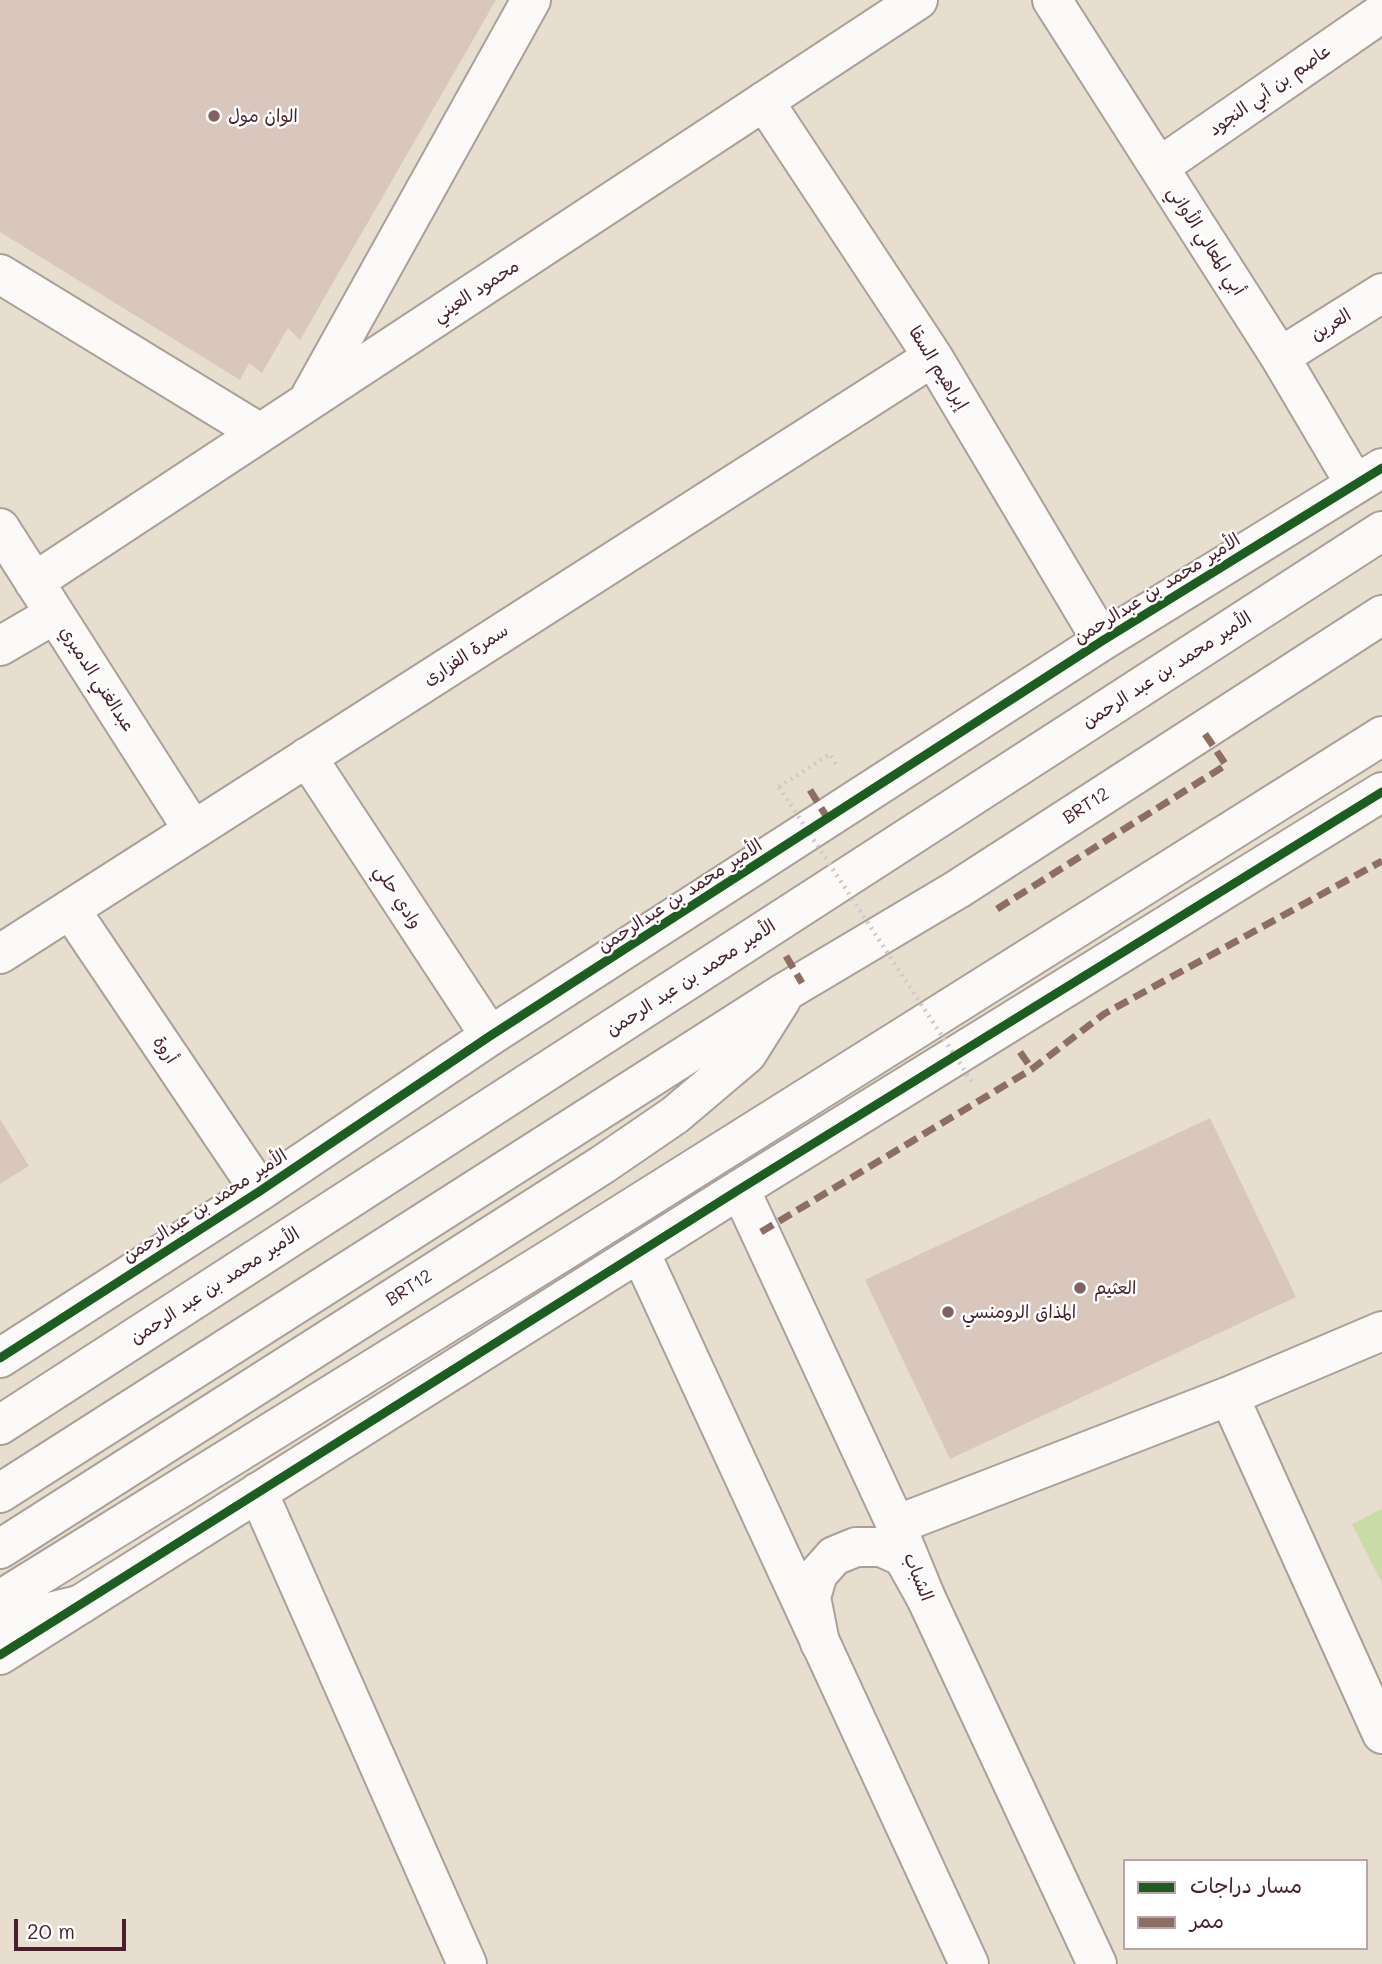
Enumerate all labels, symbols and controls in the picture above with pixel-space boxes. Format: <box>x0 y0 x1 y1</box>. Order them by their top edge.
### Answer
street label: عاصم بن أبي النجود <box>1204 39 1336 141</box>
place label: الوان مول <box>228 105 298 127</box>
marker: الوان مول <box>206 108 222 124</box>
street label: أبي المعالي الأواني <box>1163 182 1249 300</box>
street label: محمود العيني <box>429 255 523 327</box>
street label: العرين <box>1307 304 1355 346</box>
street label: إبراهيم السقا <box>904 322 972 414</box>
street label: الأمير محمد بن عبدالرحمن <box>1070 529 1244 649</box>
street label: الأمير محمد بن عبد الرحمن <box>1078 607 1256 733</box>
street label: سمرة الفزارى <box>419 619 513 691</box>
street label: عبدالغني الدميري <box>55 622 139 736</box>
street label: BRT12 <box>1059 783 1113 829</box>
street label: الأمير محمد بن عبدالرحمن <box>594 835 766 957</box>
street label: وادي حلي <box>370 861 426 933</box>
street label: الأمير محمد بن عبد الرحمن <box>602 915 780 1041</box>
street label: أروة <box>148 1032 182 1068</box>
street label: الأمير محمد بن عبدالرحمن <box>119 1145 291 1267</box>
street label: الأمير محمد بن عبد الرحمن <box>126 1223 304 1349</box>
street label: BRT12 <box>382 1265 436 1311</box>
place label: العثيم <box>1094 1277 1136 1299</box>
marker: العثيم <box>1072 1280 1088 1296</box>
place label: المذاق الرومنسي <box>962 1301 1076 1323</box>
marker: المذاق الرومنسي <box>940 1304 956 1320</box>
street label: الشباب <box>899 1550 937 1604</box>
legend <box>1123 1859 1368 1950</box>
text: مسار دراجات <box>1190 1871 1302 1898</box>
scale bar <box>18 1904 130 1948</box>
text: ممر <box>1190 1906 1224 1933</box>
text: 20 m <box>27 1917 75 1944</box>

